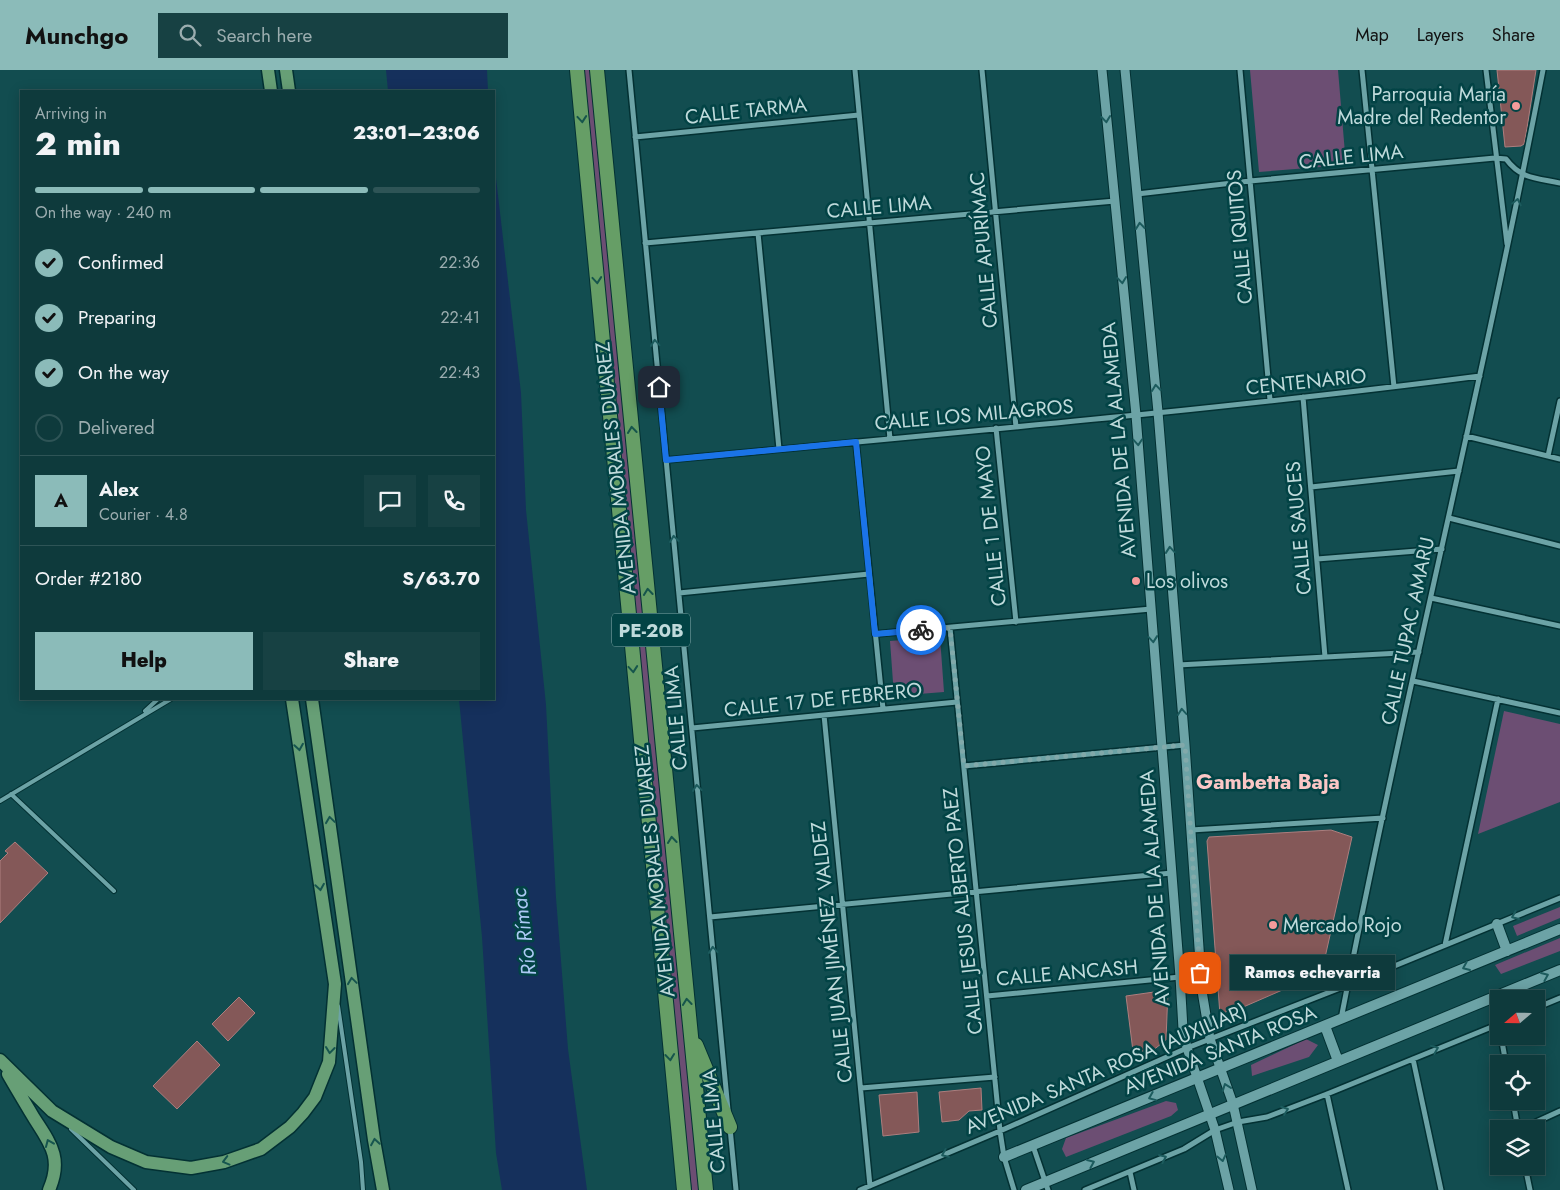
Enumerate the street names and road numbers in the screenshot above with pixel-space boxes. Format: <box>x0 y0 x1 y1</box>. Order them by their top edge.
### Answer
street label: CALLE TARMA <box>683 90 809 132</box>
street label: CALLE LIMA <box>1297 137 1405 177</box>
street label: CALLE IQUITOS <box>1220 169 1260 305</box>
street label: CALLE APURÍMAC <box>963 171 1005 329</box>
street label: CALLE LIMA <box>825 188 933 226</box>
street label: AVENIDA DE LA ALAMEDA <box>1094 320 1144 559</box>
street label: AVENIDA MORALES DUAREZ <box>588 340 644 596</box>
street label: CENTENARIO <box>1244 361 1368 403</box>
street label: CALLE LOS MILAGROS <box>873 392 1075 438</box>
street label: CALLE 1 DE MAYO <box>968 444 1014 608</box>
street label: CALLE SAUCES <box>1279 460 1319 596</box>
street label: CALLE TUPAC AMARU <box>1374 534 1442 728</box>
road number: PE-20B <box>612 614 690 646</box>
street label: CALLE LIMA <box>657 664 695 772</box>
street label: CALLE 17 DE FEBRERO <box>722 675 924 725</box>
street label: AVENIDA MORALES DUAREZ <box>627 743 683 999</box>
street label: AVENIDA DE LA ALAMEDA <box>1132 768 1178 1007</box>
street label: CALLE JESUS ALBERTO PAEZ <box>936 786 990 1036</box>
street label: CALLE JUAN JIMÉNEZ VALDEZ <box>804 820 860 1084</box>
street label: CALLE ANCASH <box>995 952 1139 994</box>
street label: AVENIDA SANTA ROSA (AUXILIAR) <box>961 996 1251 1142</box>
street label: AVENIDA SANTA ROSA <box>1119 998 1321 1102</box>
street label: CALLE LIMA <box>695 1067 733 1175</box>

